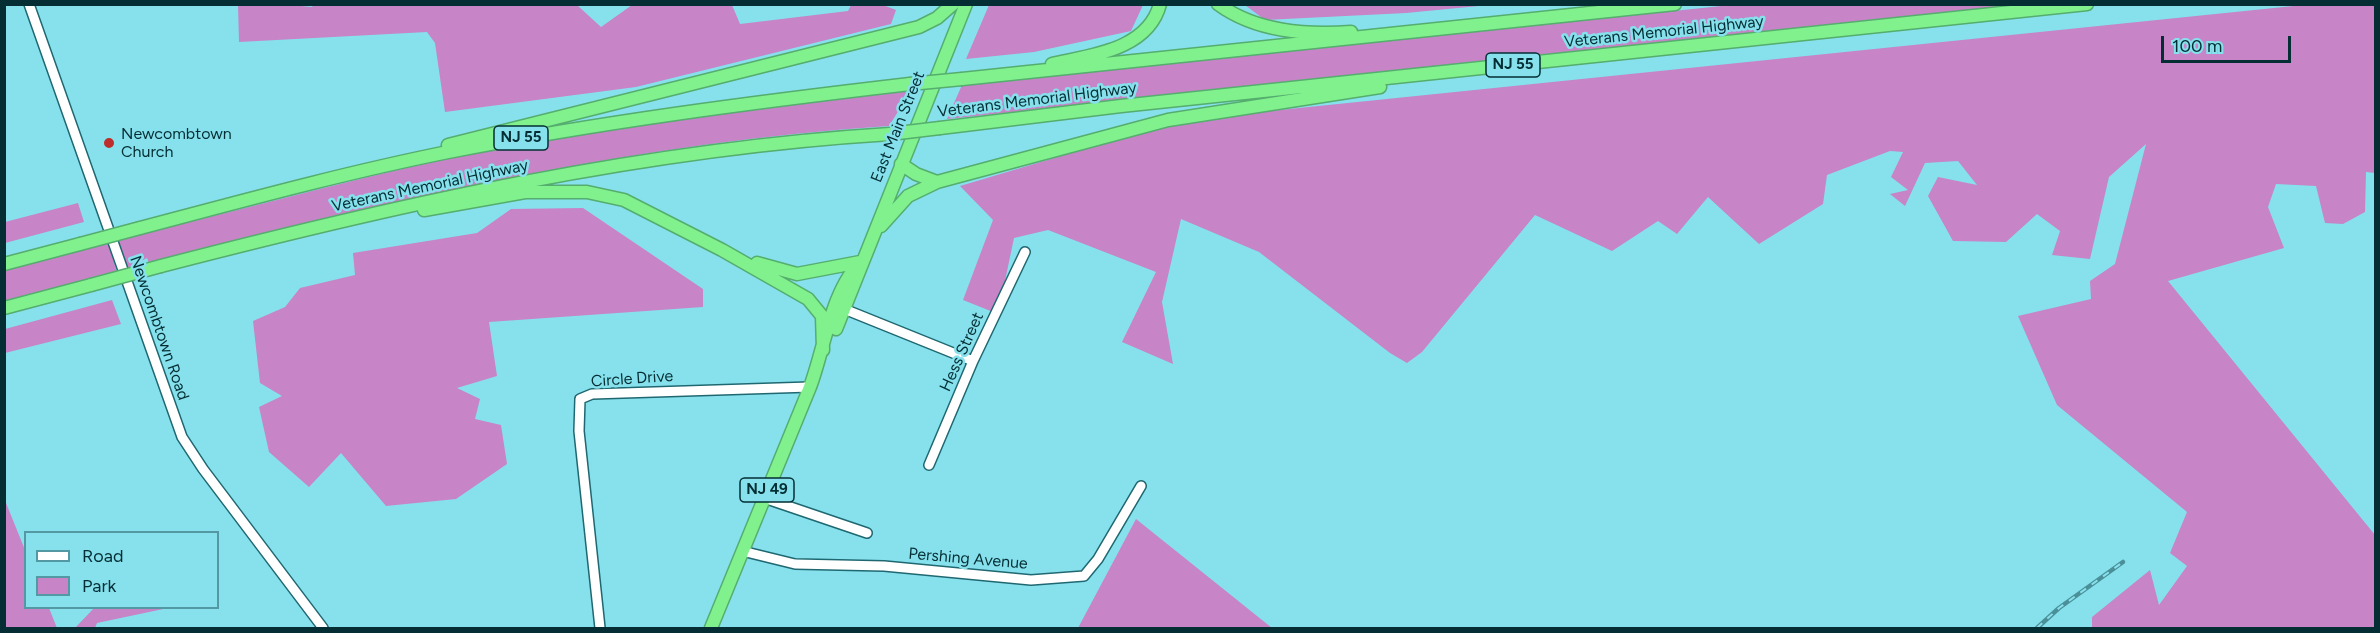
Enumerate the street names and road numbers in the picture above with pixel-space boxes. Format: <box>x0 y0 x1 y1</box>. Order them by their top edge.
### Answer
street label: Veterans Memorial Highway <box>1563 12 1765 52</box>
road number: NJ 55 <box>1486 53 1540 77</box>
street label: East Main Street <box>867 69 929 185</box>
street label: Veterans Memorial Highway <box>936 78 1138 122</box>
road number: NJ 55 <box>494 126 548 150</box>
street label: Veterans Memorial Highway <box>330 156 530 216</box>
street label: Newcombtown Road <box>125 253 193 403</box>
street label: Hess Street <box>936 310 988 394</box>
street label: Circle Drive <box>590 367 674 391</box>
road number: NJ 49 <box>740 478 794 502</box>
street label: Pershing Avenue <box>908 544 1028 574</box>

